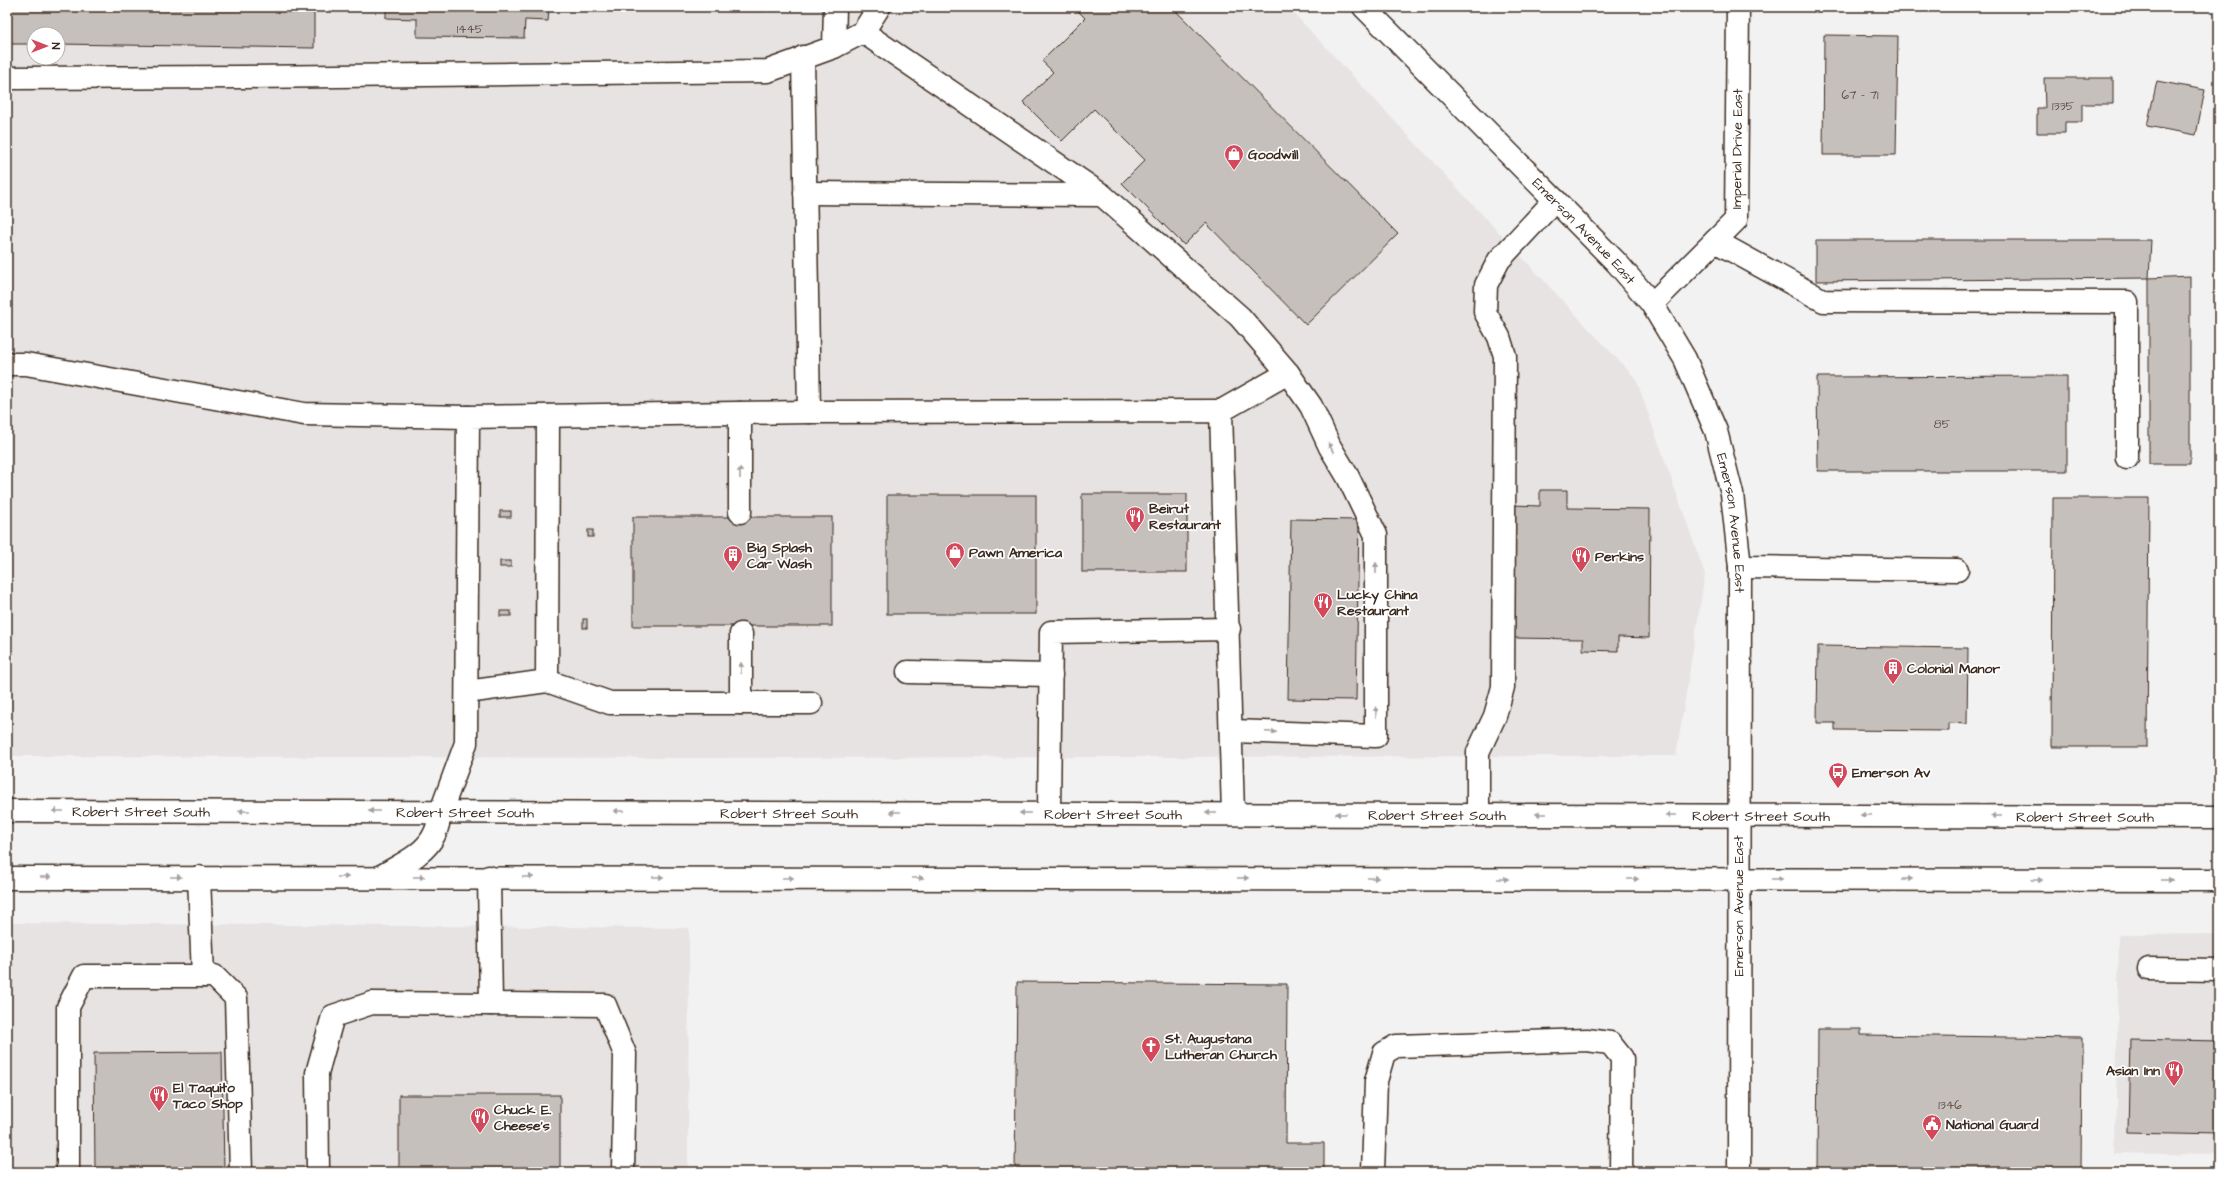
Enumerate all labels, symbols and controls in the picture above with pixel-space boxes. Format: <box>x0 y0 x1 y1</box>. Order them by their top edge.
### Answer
house number: 1445 <box>457 21 484 38</box>
north arrow <box>26 26 66 66</box>
text: N <box>48 43 63 50</box>
house number: 67 - 71 <box>1841 87 1879 104</box>
street label: Imperial Drive East <box>1727 88 1748 209</box>
house number: 1335 <box>2052 98 2075 115</box>
shop icon: Goodwill <box>1223 143 1245 171</box>
place label: Goodwill <box>1248 145 1299 165</box>
street label: Emerson Avenue East <box>1527 174 1640 289</box>
house number: 85 <box>1934 416 1951 433</box>
one-way arrow <box>1328 442 1335 454</box>
street label: Emerson Avenue East <box>1711 451 1749 593</box>
one-way arrow <box>737 466 743 479</box>
place label: Beirut Restaurant <box>1149 499 1221 535</box>
restaurant icon: Beirut Restaurant <box>1124 505 1146 533</box>
place label: Big Splash Car Wash <box>747 538 813 574</box>
shop icon: Pawn America <box>944 541 966 569</box>
place label: Pawn America <box>969 543 1063 563</box>
building icon: Big Splash Car Wash <box>722 544 744 572</box>
restaurant icon: Perkins <box>1570 545 1592 573</box>
place label: Perkins <box>1595 547 1644 567</box>
one-way arrow <box>1373 561 1379 574</box>
place label: Lucky China Restaurant <box>1337 585 1419 621</box>
restaurant icon: Lucky China Restaurant <box>1312 591 1334 619</box>
building icon: Colonial Manor <box>1882 657 1904 685</box>
place label: Colonial Manor <box>1907 659 2000 679</box>
one-way arrow <box>738 661 744 674</box>
one-way arrow <box>1373 705 1379 718</box>
one-way arrow <box>1265 729 1278 735</box>
bus stop icon: Emerson Av <box>1827 761 1849 789</box>
place label: Emerson Av <box>1852 763 1931 783</box>
street label: Robert Street South <box>72 802 210 823</box>
street label: Robert Street South <box>396 803 534 823</box>
street label: Robert Street South <box>720 804 858 824</box>
street label: Robert Street South <box>1044 805 1182 825</box>
street label: Robert Street South <box>1368 806 1506 826</box>
street label: Robert Street South <box>1692 807 1830 827</box>
street label: Robert Street South <box>2016 807 2154 828</box>
one-way arrow <box>51 808 64 814</box>
one-way arrow <box>237 808 250 814</box>
one-way arrow <box>367 808 380 814</box>
one-way arrow <box>612 808 625 814</box>
one-way arrow <box>888 809 901 815</box>
one-way arrow <box>1018 810 1031 816</box>
one-way arrow <box>1204 810 1217 816</box>
one-way arrow <box>1334 811 1347 817</box>
one-way arrow <box>1534 811 1547 817</box>
one-way arrow <box>1664 812 1677 818</box>
one-way arrow <box>1859 812 1872 818</box>
one-way arrow <box>1989 813 2002 819</box>
street label: Emerson Avenue East <box>1729 835 1749 977</box>
one-way arrow <box>40 874 53 880</box>
one-way arrow <box>170 874 183 880</box>
one-way arrow <box>337 874 350 880</box>
one-way arrow <box>413 874 426 880</box>
one-way arrow <box>522 874 535 880</box>
one-way arrow <box>652 874 665 880</box>
one-way arrow <box>782 874 794 881</box>
one-way arrow <box>912 875 925 881</box>
one-way arrow <box>1237 875 1250 881</box>
one-way arrow <box>1367 875 1380 881</box>
one-way arrow <box>1497 876 1510 882</box>
one-way arrow <box>1627 876 1640 882</box>
one-way arrow <box>1771 876 1784 882</box>
one-way arrow <box>1901 876 1914 882</box>
one-way arrow <box>2031 877 2044 883</box>
one-way arrow <box>2161 877 2174 883</box>
place label: St. Augustana Lutheran Church <box>1164 1029 1278 1065</box>
church icon: St. Augustana Lutheran Church <box>1140 1035 1162 1063</box>
restaurant icon: Asian Inn <box>2163 1059 2185 1087</box>
place label: Asian Inn <box>2106 1061 2160 1081</box>
place label: El Taquito Taco Shop <box>172 1078 243 1114</box>
restaurant icon: El Taquito Taco Shop <box>148 1084 170 1112</box>
house number: 1346 <box>1938 1097 1962 1114</box>
place label: Chuck E. Cheese's <box>494 1100 551 1136</box>
restaurant icon: Chuck E. Cheese's <box>469 1106 491 1134</box>
public building icon: National Guard <box>1921 1113 1943 1141</box>
place label: National Guard <box>1946 1115 2039 1135</box>

